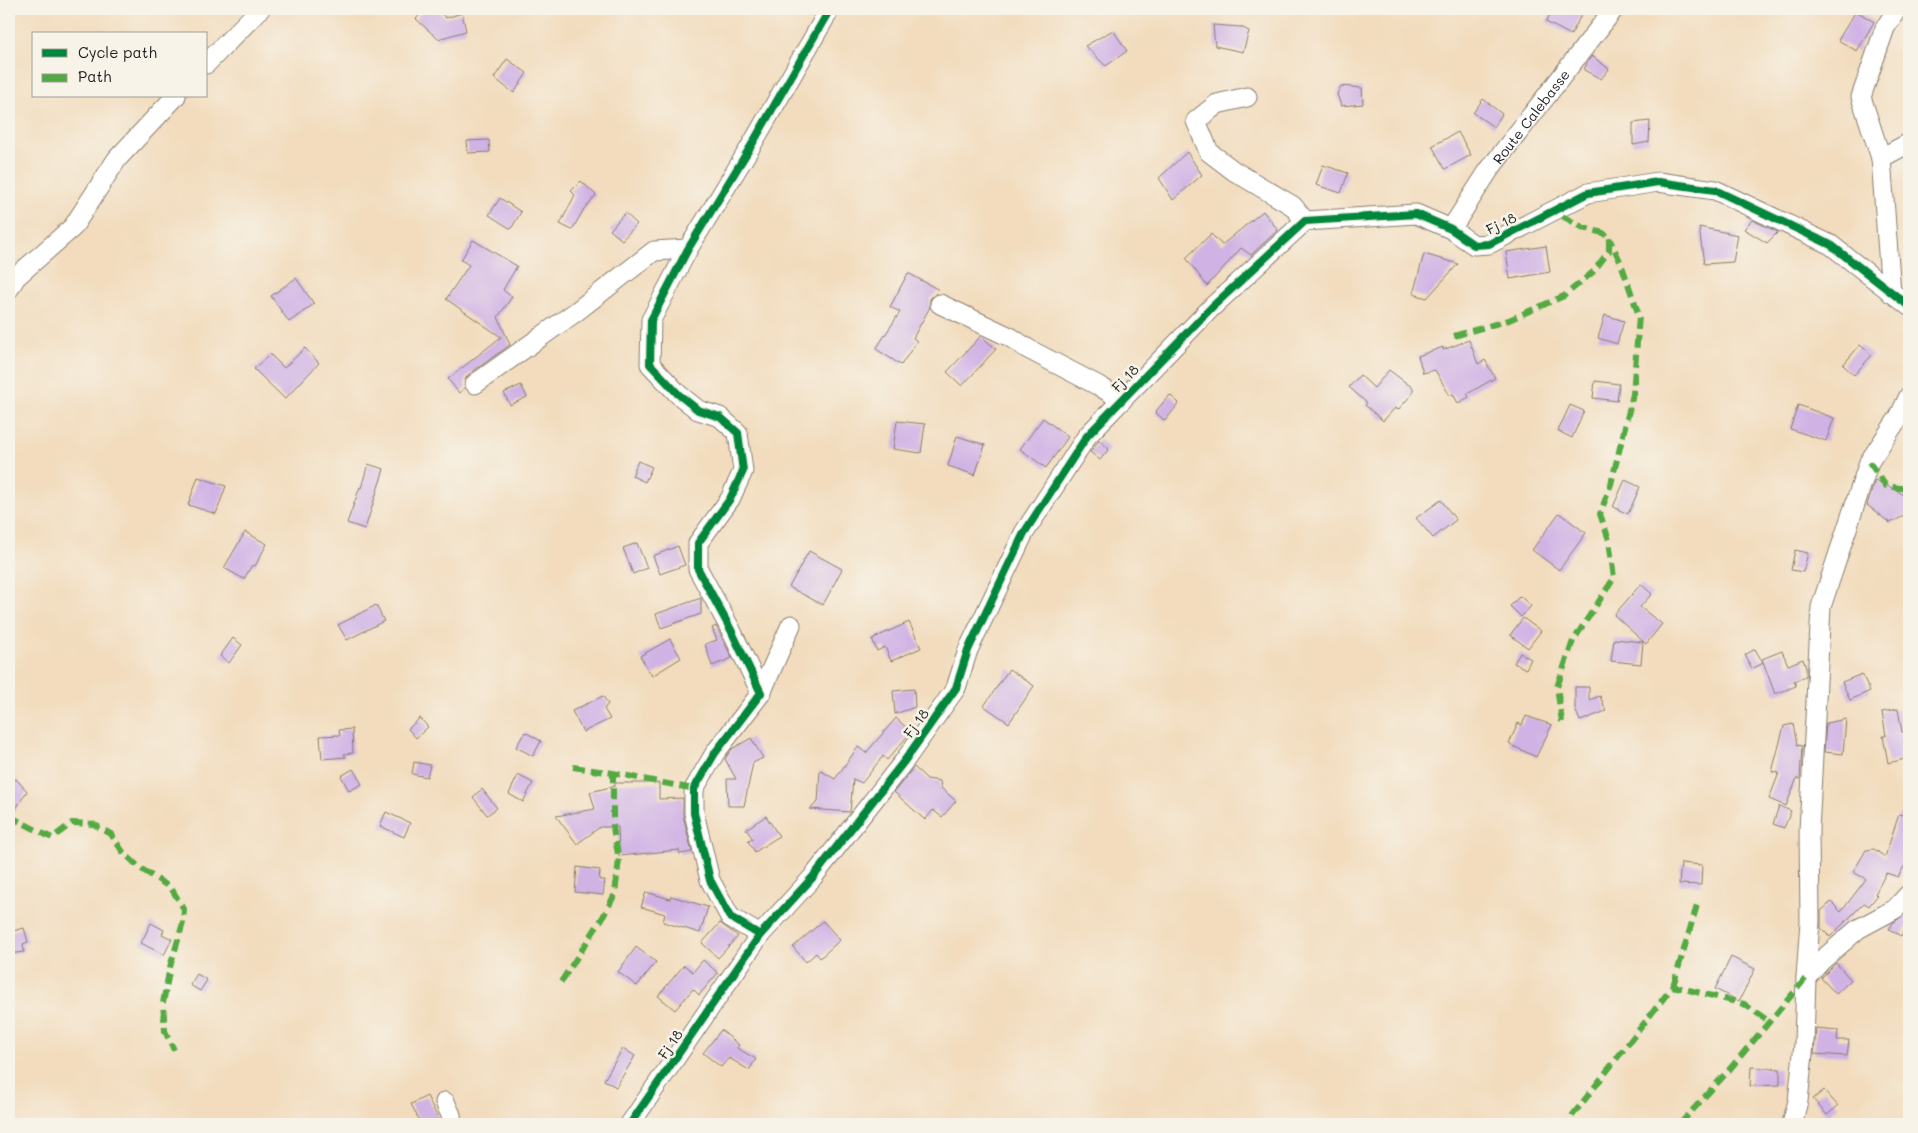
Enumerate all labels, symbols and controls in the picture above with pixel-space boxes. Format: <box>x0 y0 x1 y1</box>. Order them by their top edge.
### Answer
legend <box>32 32 208 98</box>
text: Cycle path <box>78 42 157 62</box>
street label: Route Calebasse <box>1488 65 1573 168</box>
text: Path <box>78 66 112 86</box>
street label: Fj 18 <box>1483 208 1519 238</box>
street label: Fj 18 <box>1107 360 1143 396</box>
street label: Fj 18 <box>899 705 933 741</box>
street label: Fj 18 <box>653 1026 687 1062</box>

